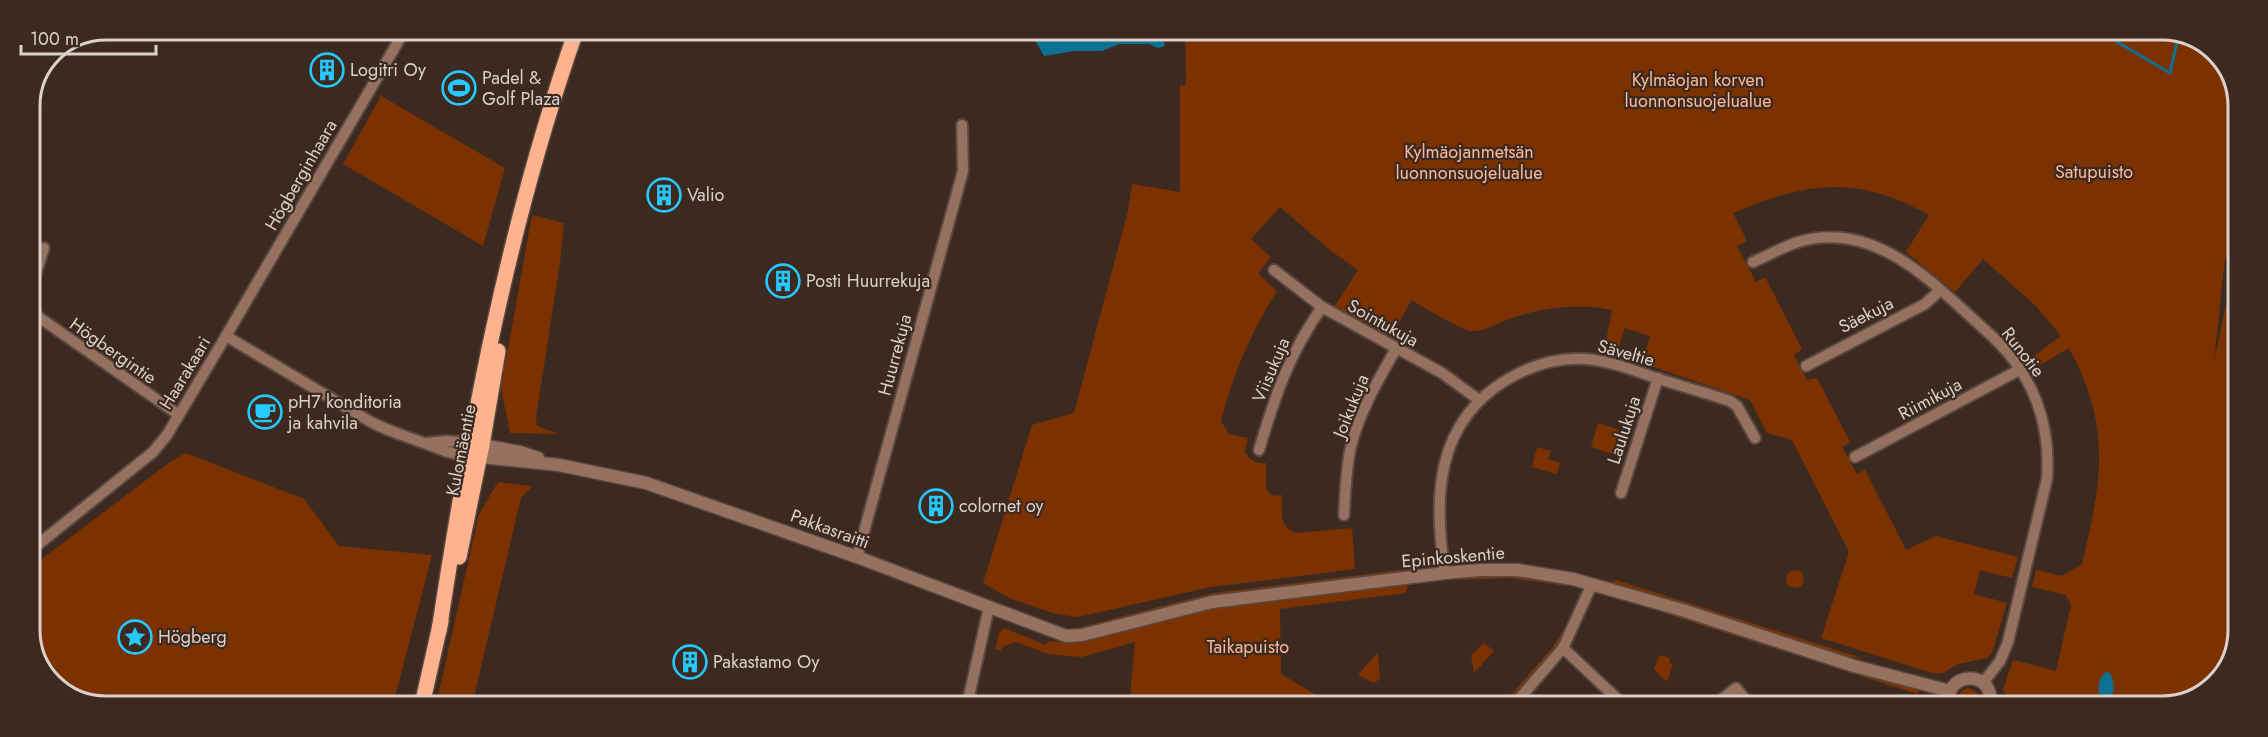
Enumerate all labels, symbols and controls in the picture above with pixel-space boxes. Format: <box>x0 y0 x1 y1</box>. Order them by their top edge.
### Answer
scale bar <box>21 18 156 56</box>
text: 100 m <box>30 26 79 52</box>
building icon: Logitri Oy <box>309 52 345 88</box>
place label: Logitri Oy <box>350 57 426 83</box>
place label: Padel & Golf Plaza <box>482 65 560 112</box>
park label: Kylmäojan korven luonnonsuojelualue <box>1624 67 1772 114</box>
sports icon: Padel & Golf Plaza <box>441 70 477 106</box>
street label: Högberginhaara <box>259 115 343 235</box>
park label: Kylmäojanmetsän luonnonsuojelualue <box>1395 139 1543 186</box>
park label: Satupuisto <box>2055 159 2133 185</box>
building icon: Valio <box>646 177 682 213</box>
place label: Valio <box>687 182 725 208</box>
building icon: Posti Huurrekuja <box>765 263 801 299</box>
place label: Posti Huurrekuja <box>806 268 930 294</box>
street label: Säekuja <box>1834 290 1898 340</box>
street label: Sointukuja <box>1343 293 1423 353</box>
street label: Högbergintie <box>64 311 162 391</box>
street label: Huurrekuja <box>872 311 918 399</box>
street label: Runotie <box>1995 322 2051 382</box>
street label: Haarakaari <box>153 332 217 414</box>
street label: Viisukuja <box>1246 333 1296 407</box>
street label: Säveltie <box>1595 333 1657 373</box>
street label: Joikukuja <box>1326 370 1375 443</box>
street label: Riimikuja <box>1894 371 1966 427</box>
place label: pH7 konditoria ja kahvila <box>286 389 402 436</box>
street label: Laulukuja <box>1601 393 1647 467</box>
cafe icon: pH7 konditoria ja kahvila <box>247 394 283 430</box>
street label: Kulomäentie <box>439 402 483 498</box>
building icon: colornet oy <box>918 488 954 524</box>
place label: colornet oy <box>959 493 1044 519</box>
street label: Pakkasraitti <box>787 503 873 555</box>
street label: Epinkoskentie <box>1400 540 1506 574</box>
place icon: Högberg <box>117 619 153 655</box>
place label: Högberg <box>158 624 227 650</box>
park label: Taikapuisto <box>1207 634 1289 660</box>
building icon: Pakastamo Oy <box>672 644 708 680</box>
place label: Pakastamo Oy <box>713 649 820 675</box>

